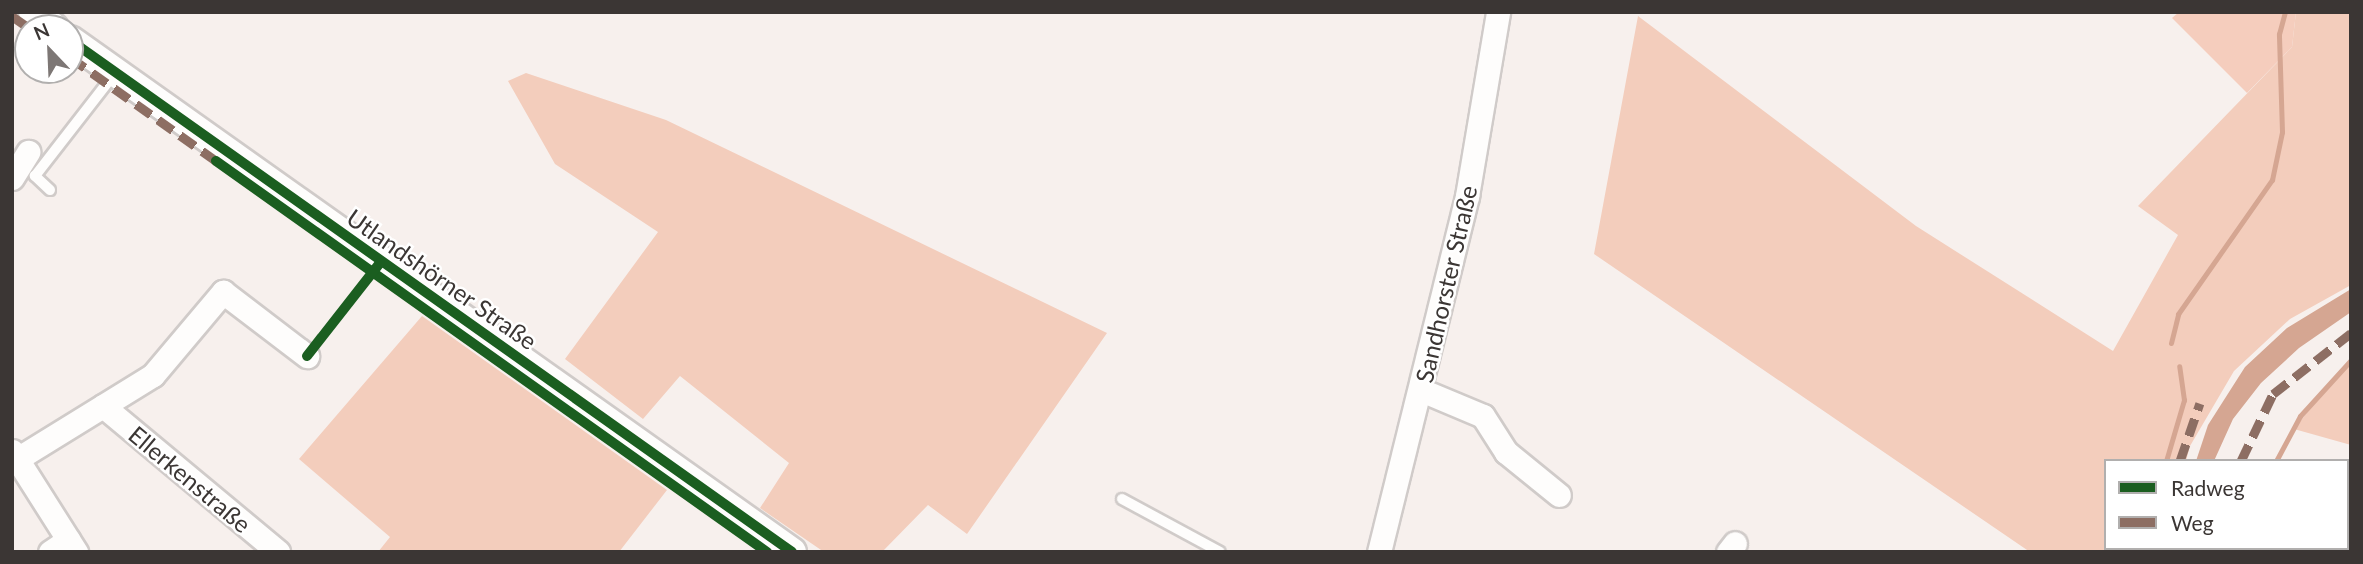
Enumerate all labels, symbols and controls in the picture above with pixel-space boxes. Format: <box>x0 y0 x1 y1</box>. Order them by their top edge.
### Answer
north arrow <box>14 14 84 84</box>
text: N <box>30 18 53 44</box>
street label: Sandhorster Straße <box>1409 182 1483 386</box>
street label: Utlandshörner Straße <box>341 202 543 356</box>
street label: Ellerkenstraße <box>123 420 257 538</box>
legend <box>2104 459 2349 550</box>
text: Radweg <box>2171 475 2245 500</box>
text: Weg <box>2171 510 2214 535</box>

